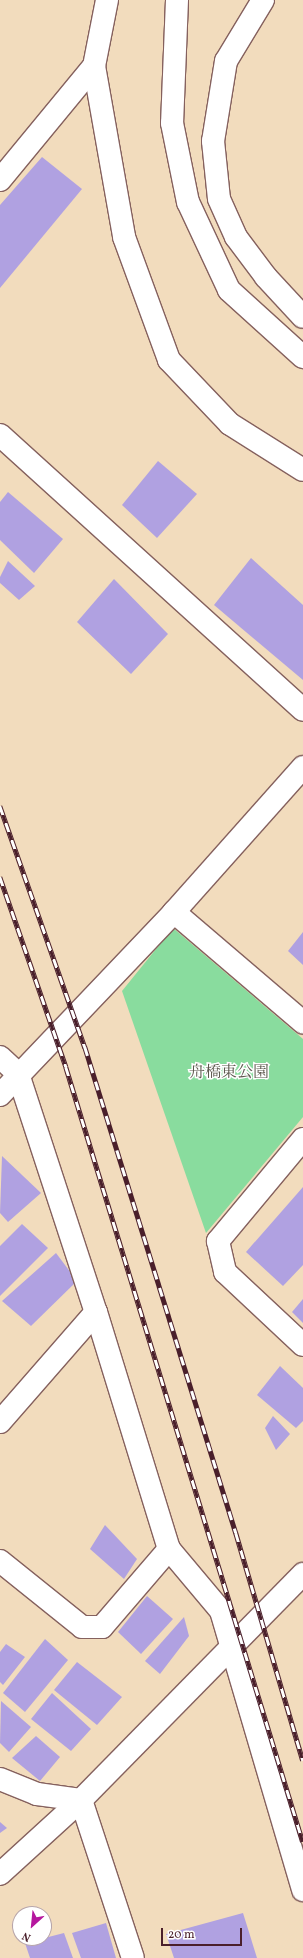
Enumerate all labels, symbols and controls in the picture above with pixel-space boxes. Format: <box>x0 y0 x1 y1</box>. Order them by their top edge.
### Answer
park label: 舟橋東公園 <box>189 1063 269 1083</box>
north arrow <box>12 1906 52 1946</box>
scale bar <box>163 1920 244 1946</box>
text: 20 m <box>168 1927 195 1943</box>
text: N <box>20 1928 34 1945</box>

